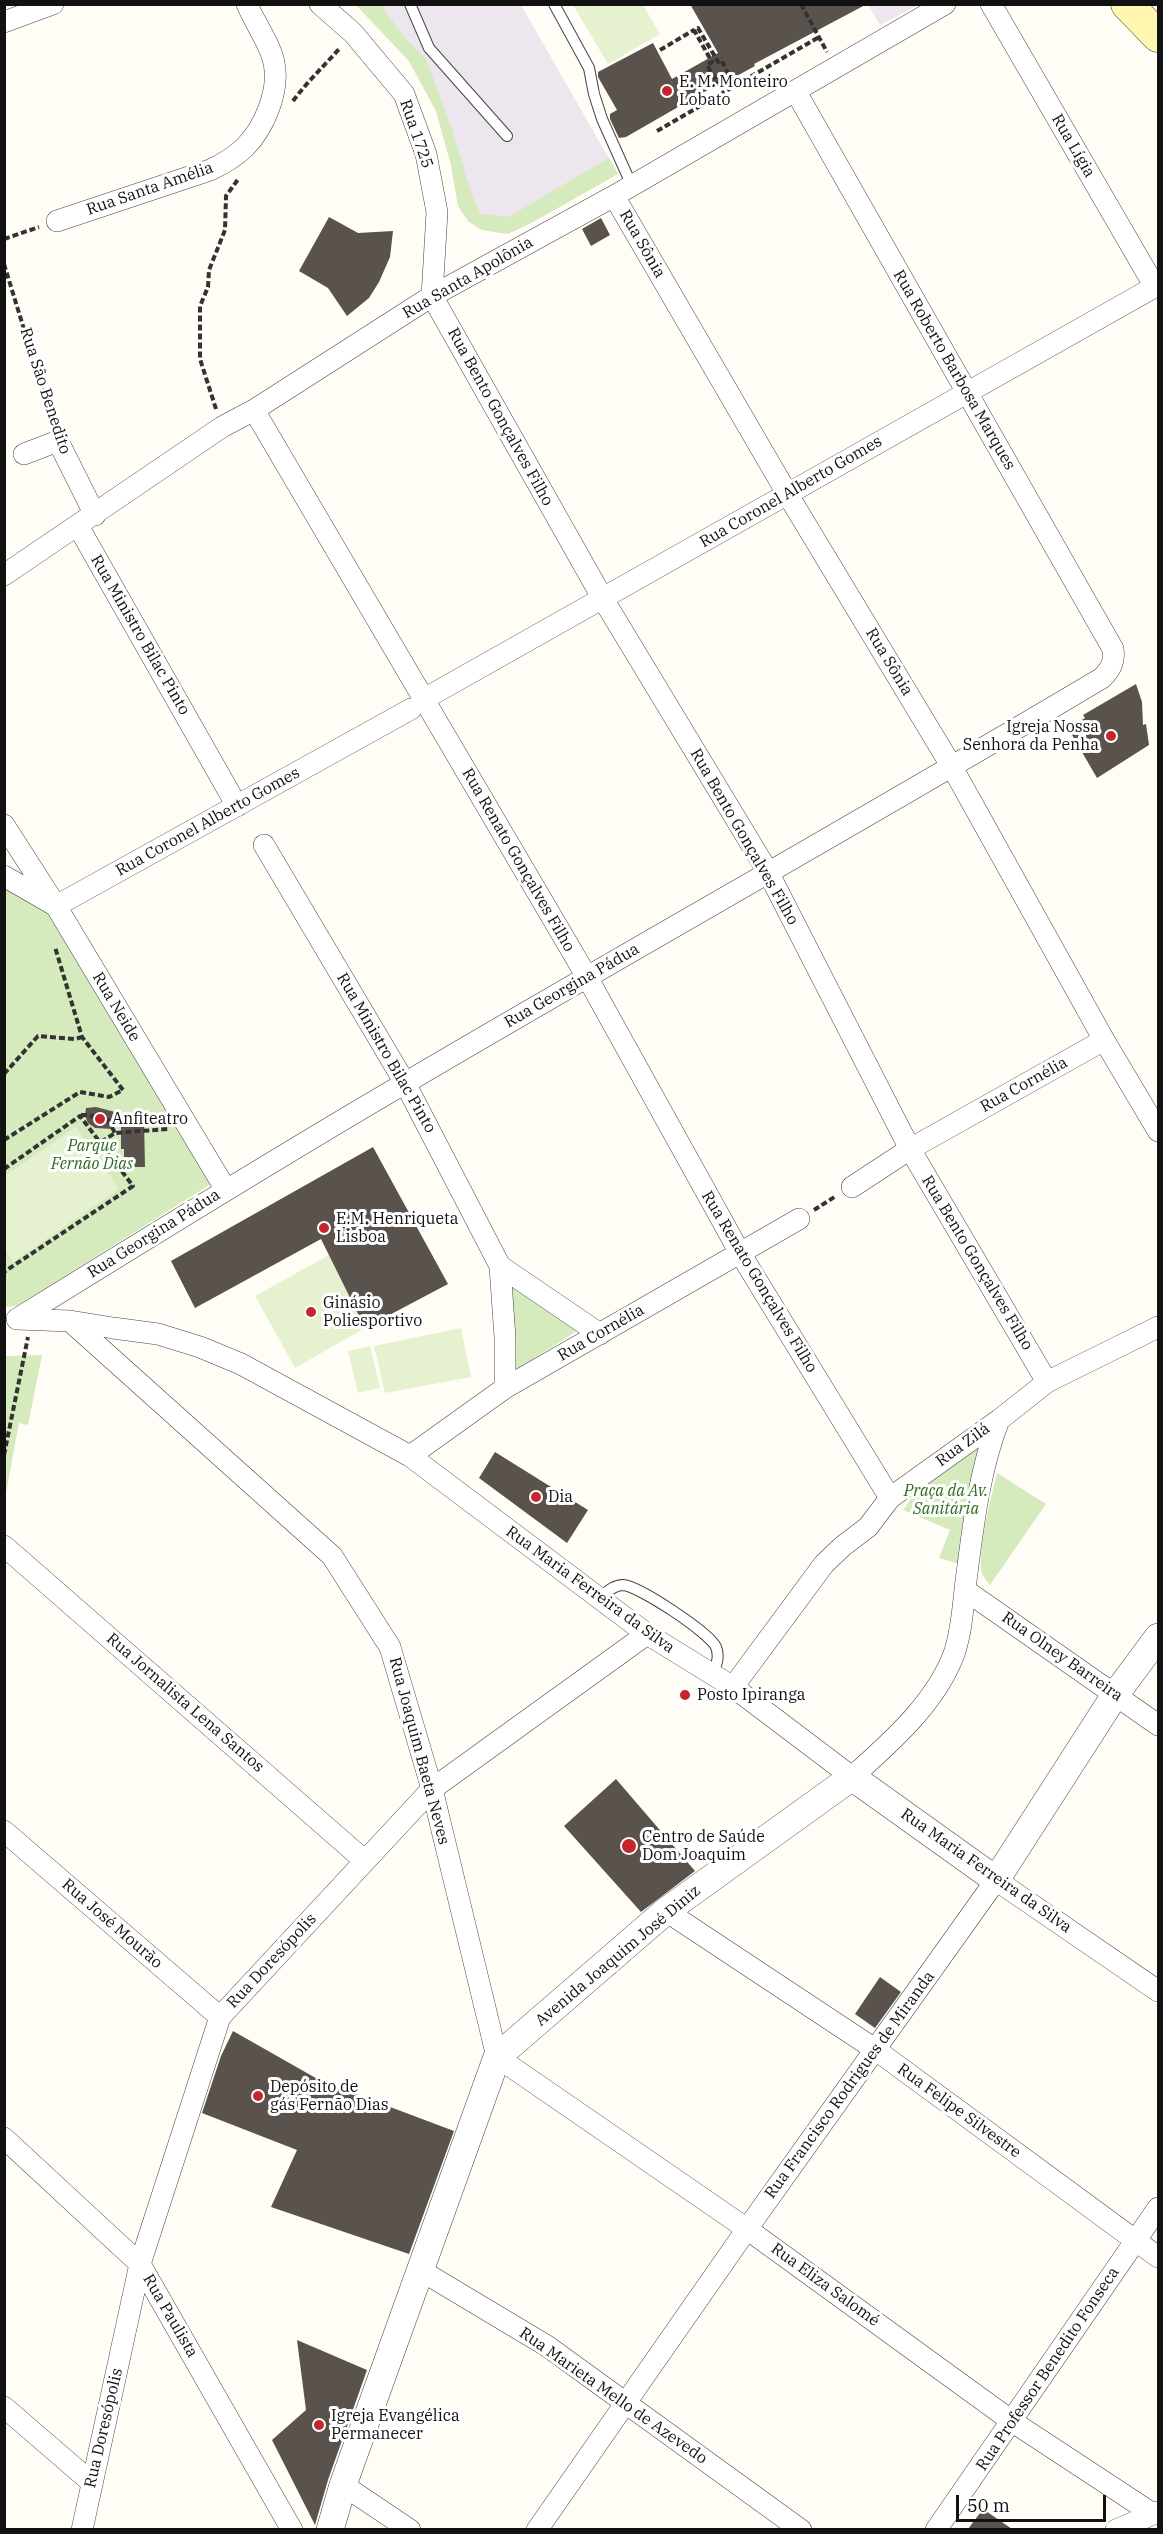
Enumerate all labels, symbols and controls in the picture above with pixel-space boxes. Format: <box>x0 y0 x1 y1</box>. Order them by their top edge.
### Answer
place label: E. M. Monteiro Lobato <box>679 72 788 110</box>
marker: E. M. Monteiro Lobato <box>660 84 674 98</box>
street label: Rua 1725 <box>395 97 437 171</box>
street label: Rua Lígia <box>1047 111 1099 181</box>
street label: Rua Santa Amélia <box>84 158 216 220</box>
street label: Rua Sônia <box>615 207 669 281</box>
street label: Rua Santa Apolônia <box>399 233 537 323</box>
street label: Rua Roberto Barbosa Marques <box>889 267 1019 473</box>
street label: Rua São Benedito <box>16 325 74 457</box>
street label: Rua Bento Gonçalves Filho <box>443 325 557 509</box>
street label: Rua Coronel Alberto Gomes <box>696 432 886 552</box>
street label: Rua Ministro Bilac Pinto <box>86 552 194 718</box>
street label: Rua Sônia <box>861 625 917 699</box>
place label: Igreja Nossa Senhora da Penha <box>963 717 1099 755</box>
marker: Igreja Nossa Senhora da Penha <box>1104 729 1118 743</box>
street label: Rua Bento Gonçalves Filho <box>686 745 802 929</box>
street label: Rua Coronel Alberto Gomes <box>113 763 303 881</box>
street label: Rua Renato Gonçalves Filho <box>457 765 579 955</box>
street label: Rua Georgina Pádua <box>501 940 643 1032</box>
street label: Rua Neide <box>88 969 144 1045</box>
street label: Rua Ministro Bilac Pinto <box>332 970 440 1136</box>
street label: Rua Cornélia <box>977 1053 1071 1117</box>
place label: Anfiteatro <box>112 1109 188 1129</box>
marker: Anfiteatro <box>93 1112 107 1126</box>
park label: Parque Fernão Dias <box>51 1136 133 1174</box>
street label: Rua Bento Gonçalves Filho <box>917 1172 1037 1354</box>
street label: Rua Georgina Pádua <box>84 1185 224 1283</box>
street label: Rua Renato Gonçalves Filho <box>697 1188 821 1376</box>
place label: E.M. Henriqueta Lisboa <box>336 1209 458 1247</box>
marker: E.M. Henriqueta Lisboa <box>317 1221 331 1235</box>
place label: Ginásio Poliesportivo <box>323 1293 422 1331</box>
street label: Rua Cornélia <box>554 1301 648 1365</box>
marker: Ginásio Poliesportivo <box>304 1305 318 1319</box>
street label: Rua Zilá <box>932 1419 994 1471</box>
park label: Praça da Av. Sanitária <box>904 1481 988 1519</box>
place label: Dia <box>548 1487 573 1507</box>
marker: Dia <box>529 1490 543 1504</box>
street label: Rua Maria Ferreira da Silva <box>502 1522 678 1658</box>
street label: Rua Olney Barreira <box>998 1608 1126 1706</box>
street label: Rua Jornalista Lena Santos <box>102 1629 268 1777</box>
street label: Rua Joaquim Baeta Neves <box>385 1655 453 1847</box>
place label: Posto Ipiranga <box>697 1685 806 1705</box>
marker: Posto Ipiranga <box>678 1688 692 1702</box>
street label: Rua Maria Ferreira da Silva <box>897 1805 1075 1937</box>
place label: Centro de Saúde Dom Joaquim <box>642 1827 765 1865</box>
marker: Centro de Saúde Dom Joaquim <box>620 1837 638 1855</box>
street label: Rua José Mourão <box>58 1875 166 1973</box>
street label: Avenida Joaquim José Diniz <box>532 1881 704 2031</box>
street label: Rua Doresópolis <box>223 1910 321 2012</box>
street label: Rua Francisco Rodrigues de Miranda <box>761 1968 939 2202</box>
street label: Rua Felipe Silvestre <box>893 2060 1025 2162</box>
place label: Depósito de gás Fernão Dias <box>270 2077 389 2115</box>
marker: Depósito de gás Fernão Dias <box>251 2089 265 2103</box>
street label: Rua Eliza Salomé <box>767 2239 883 2331</box>
street label: Rua Professor Benedito Fonseca <box>973 2264 1123 2474</box>
street label: Rua Paulista <box>138 2271 202 2361</box>
street label: Rua Marieta Mello de Azevedo <box>515 2324 711 2468</box>
street label: Rua Doresópolis <box>81 2366 127 2490</box>
place label: Igreja Evangélica Permanecer <box>331 2406 460 2444</box>
marker: Igreja Evangélica Permanecer <box>312 2418 326 2432</box>
scale bar <box>959 2483 1109 2521</box>
text: 50 m <box>967 2494 1010 2517</box>

